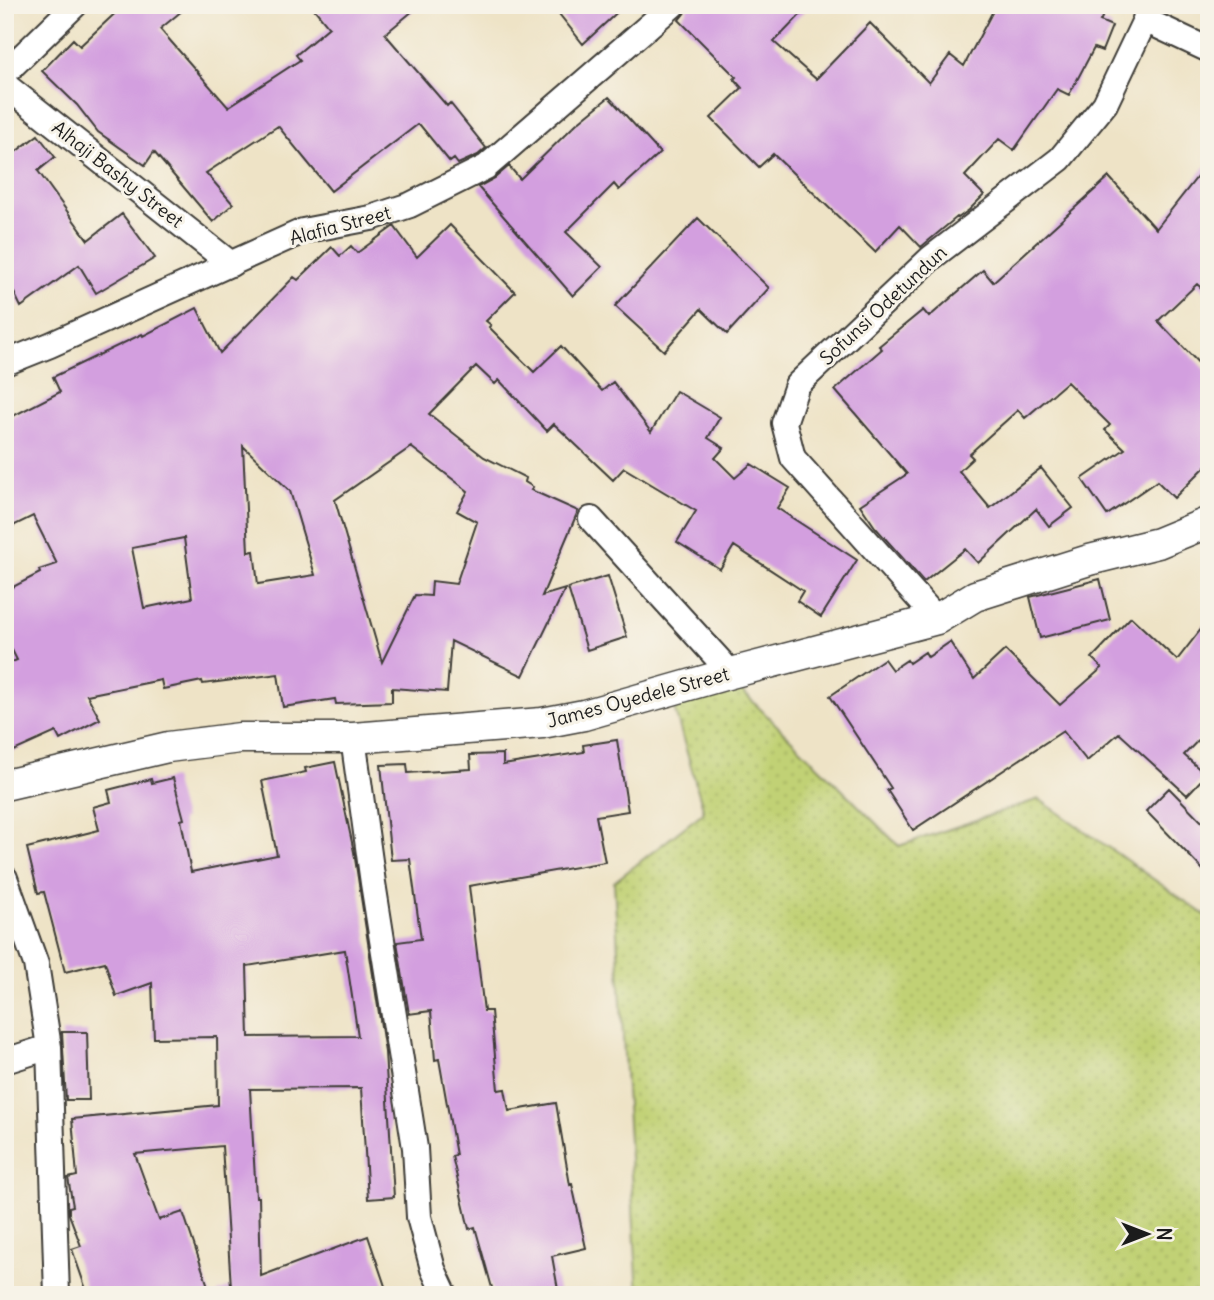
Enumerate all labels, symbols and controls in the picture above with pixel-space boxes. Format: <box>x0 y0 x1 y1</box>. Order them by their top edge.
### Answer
street label: Alhaji Bashy Street <box>48 115 188 233</box>
street label: Alafia Street <box>287 200 393 250</box>
street label: Sofunsi Odetundun <box>815 240 951 370</box>
street label: James Oyedele Street <box>544 661 732 733</box>
north arrow <box>1112 1198 1182 1268</box>
text: N <box>1152 1227 1176 1241</box>

